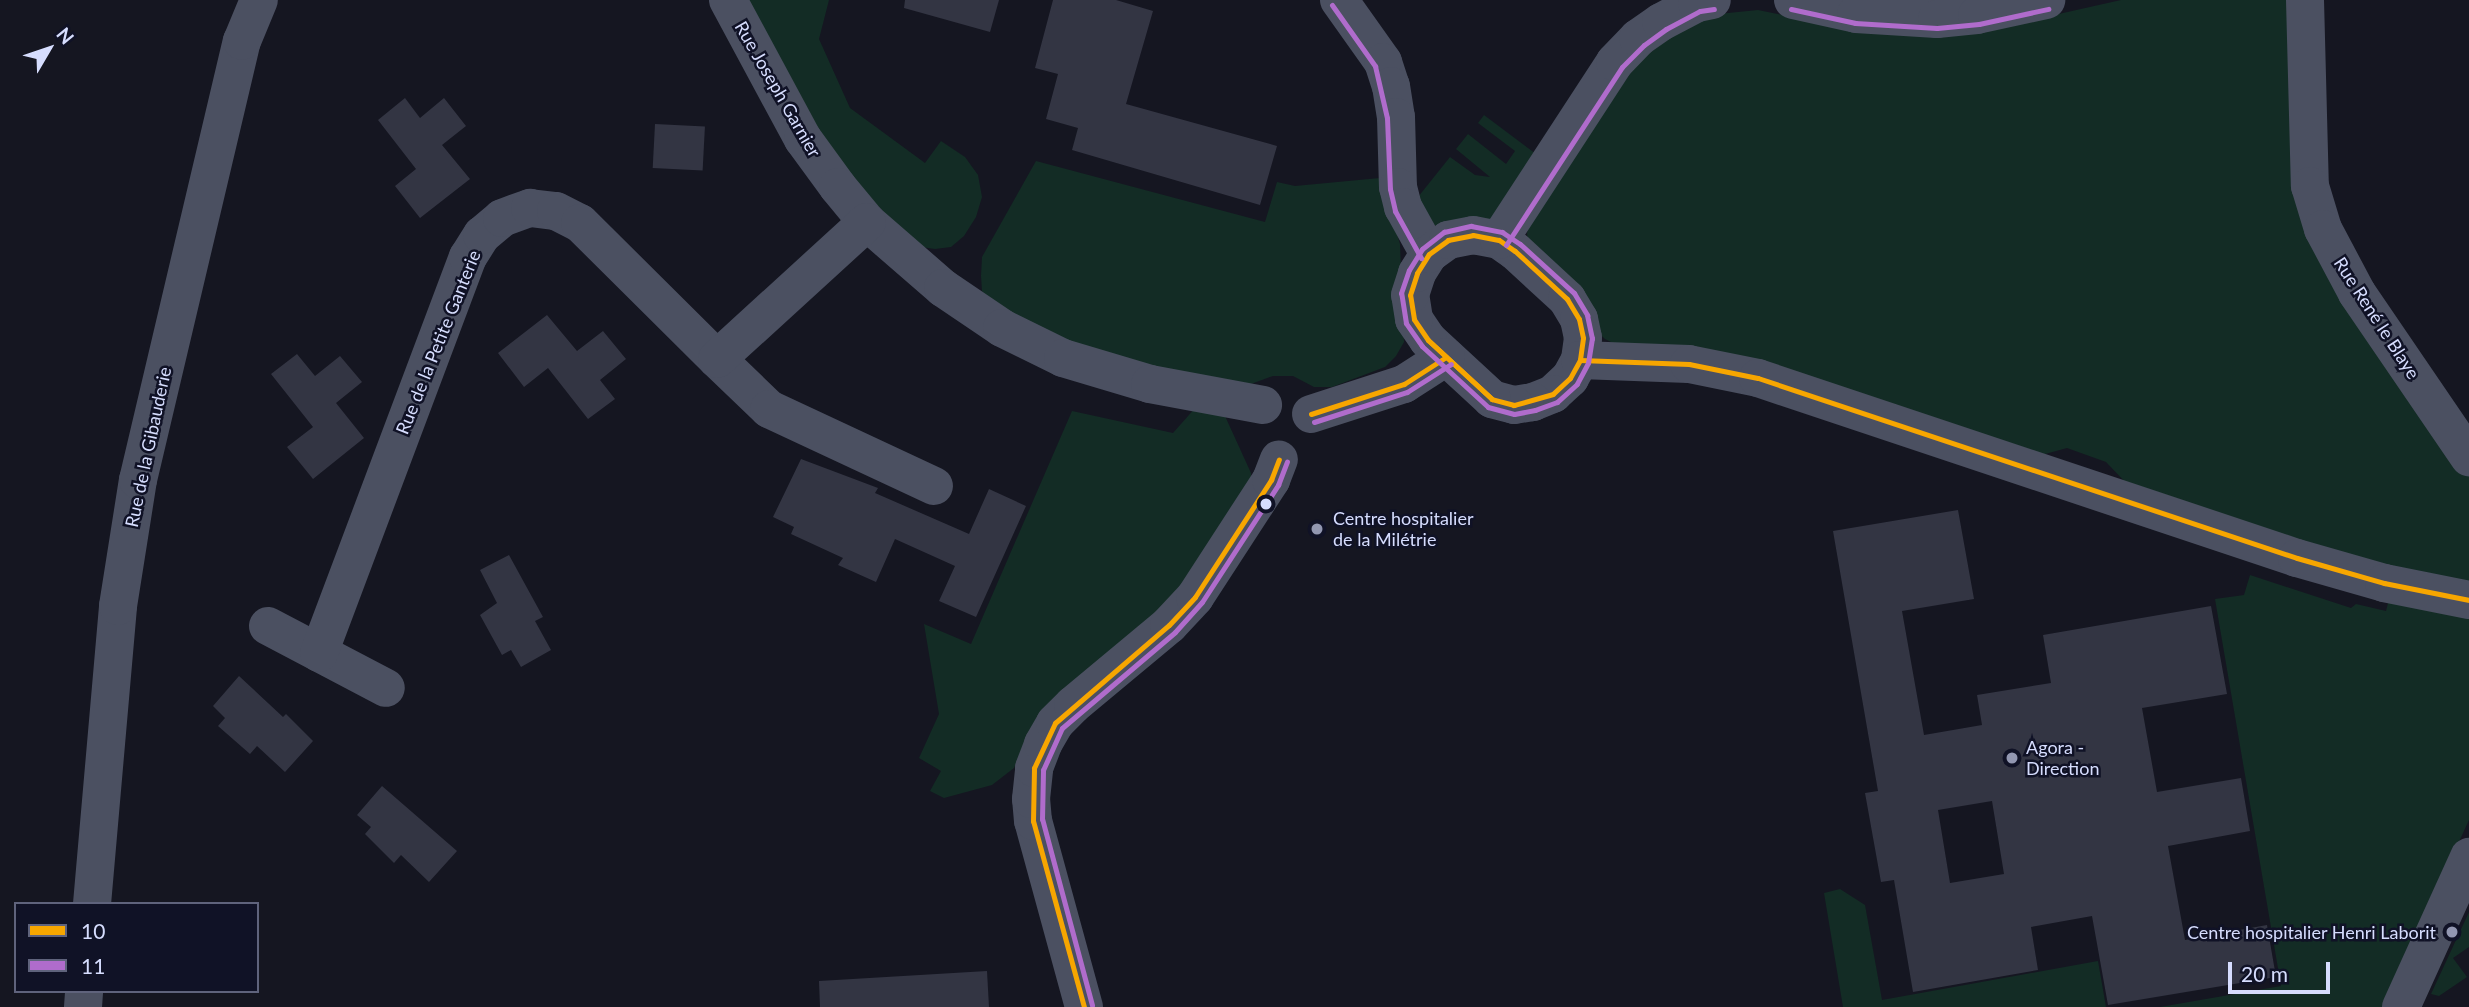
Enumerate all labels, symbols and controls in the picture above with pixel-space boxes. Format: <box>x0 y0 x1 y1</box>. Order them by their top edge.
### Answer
north arrow <box>14 14 84 84</box>
street label: Rue Joseph Garnier <box>730 17 826 161</box>
text: N <box>52 23 79 48</box>
street label: Rue de la Petite Ganterie <box>391 247 485 437</box>
street label: Rue René le Blaye <box>2330 253 2424 383</box>
street label: Rue de la Gibauderie <box>120 365 176 529</box>
unlabelled marker <box>1259 497 1273 511</box>
place label: Centre hospitalier de la Milétrie <box>1333 508 1473 550</box>
marker: Centre hospitalier de la Milétrie <box>1307 519 1327 539</box>
place label: Agora - Direction <box>2026 737 2099 780</box>
marker: Agora - Direction <box>2004 750 2020 766</box>
legend <box>14 902 259 993</box>
text: 10 <box>81 918 105 943</box>
place label: Centre hospitalier Henri Laborit <box>2187 921 2436 943</box>
marker: Centre hospitalier Henri Laborit <box>2442 922 2462 942</box>
scale bar <box>2231 948 2332 992</box>
text: 11 <box>81 953 105 978</box>
text: 20 m <box>2241 961 2288 986</box>

